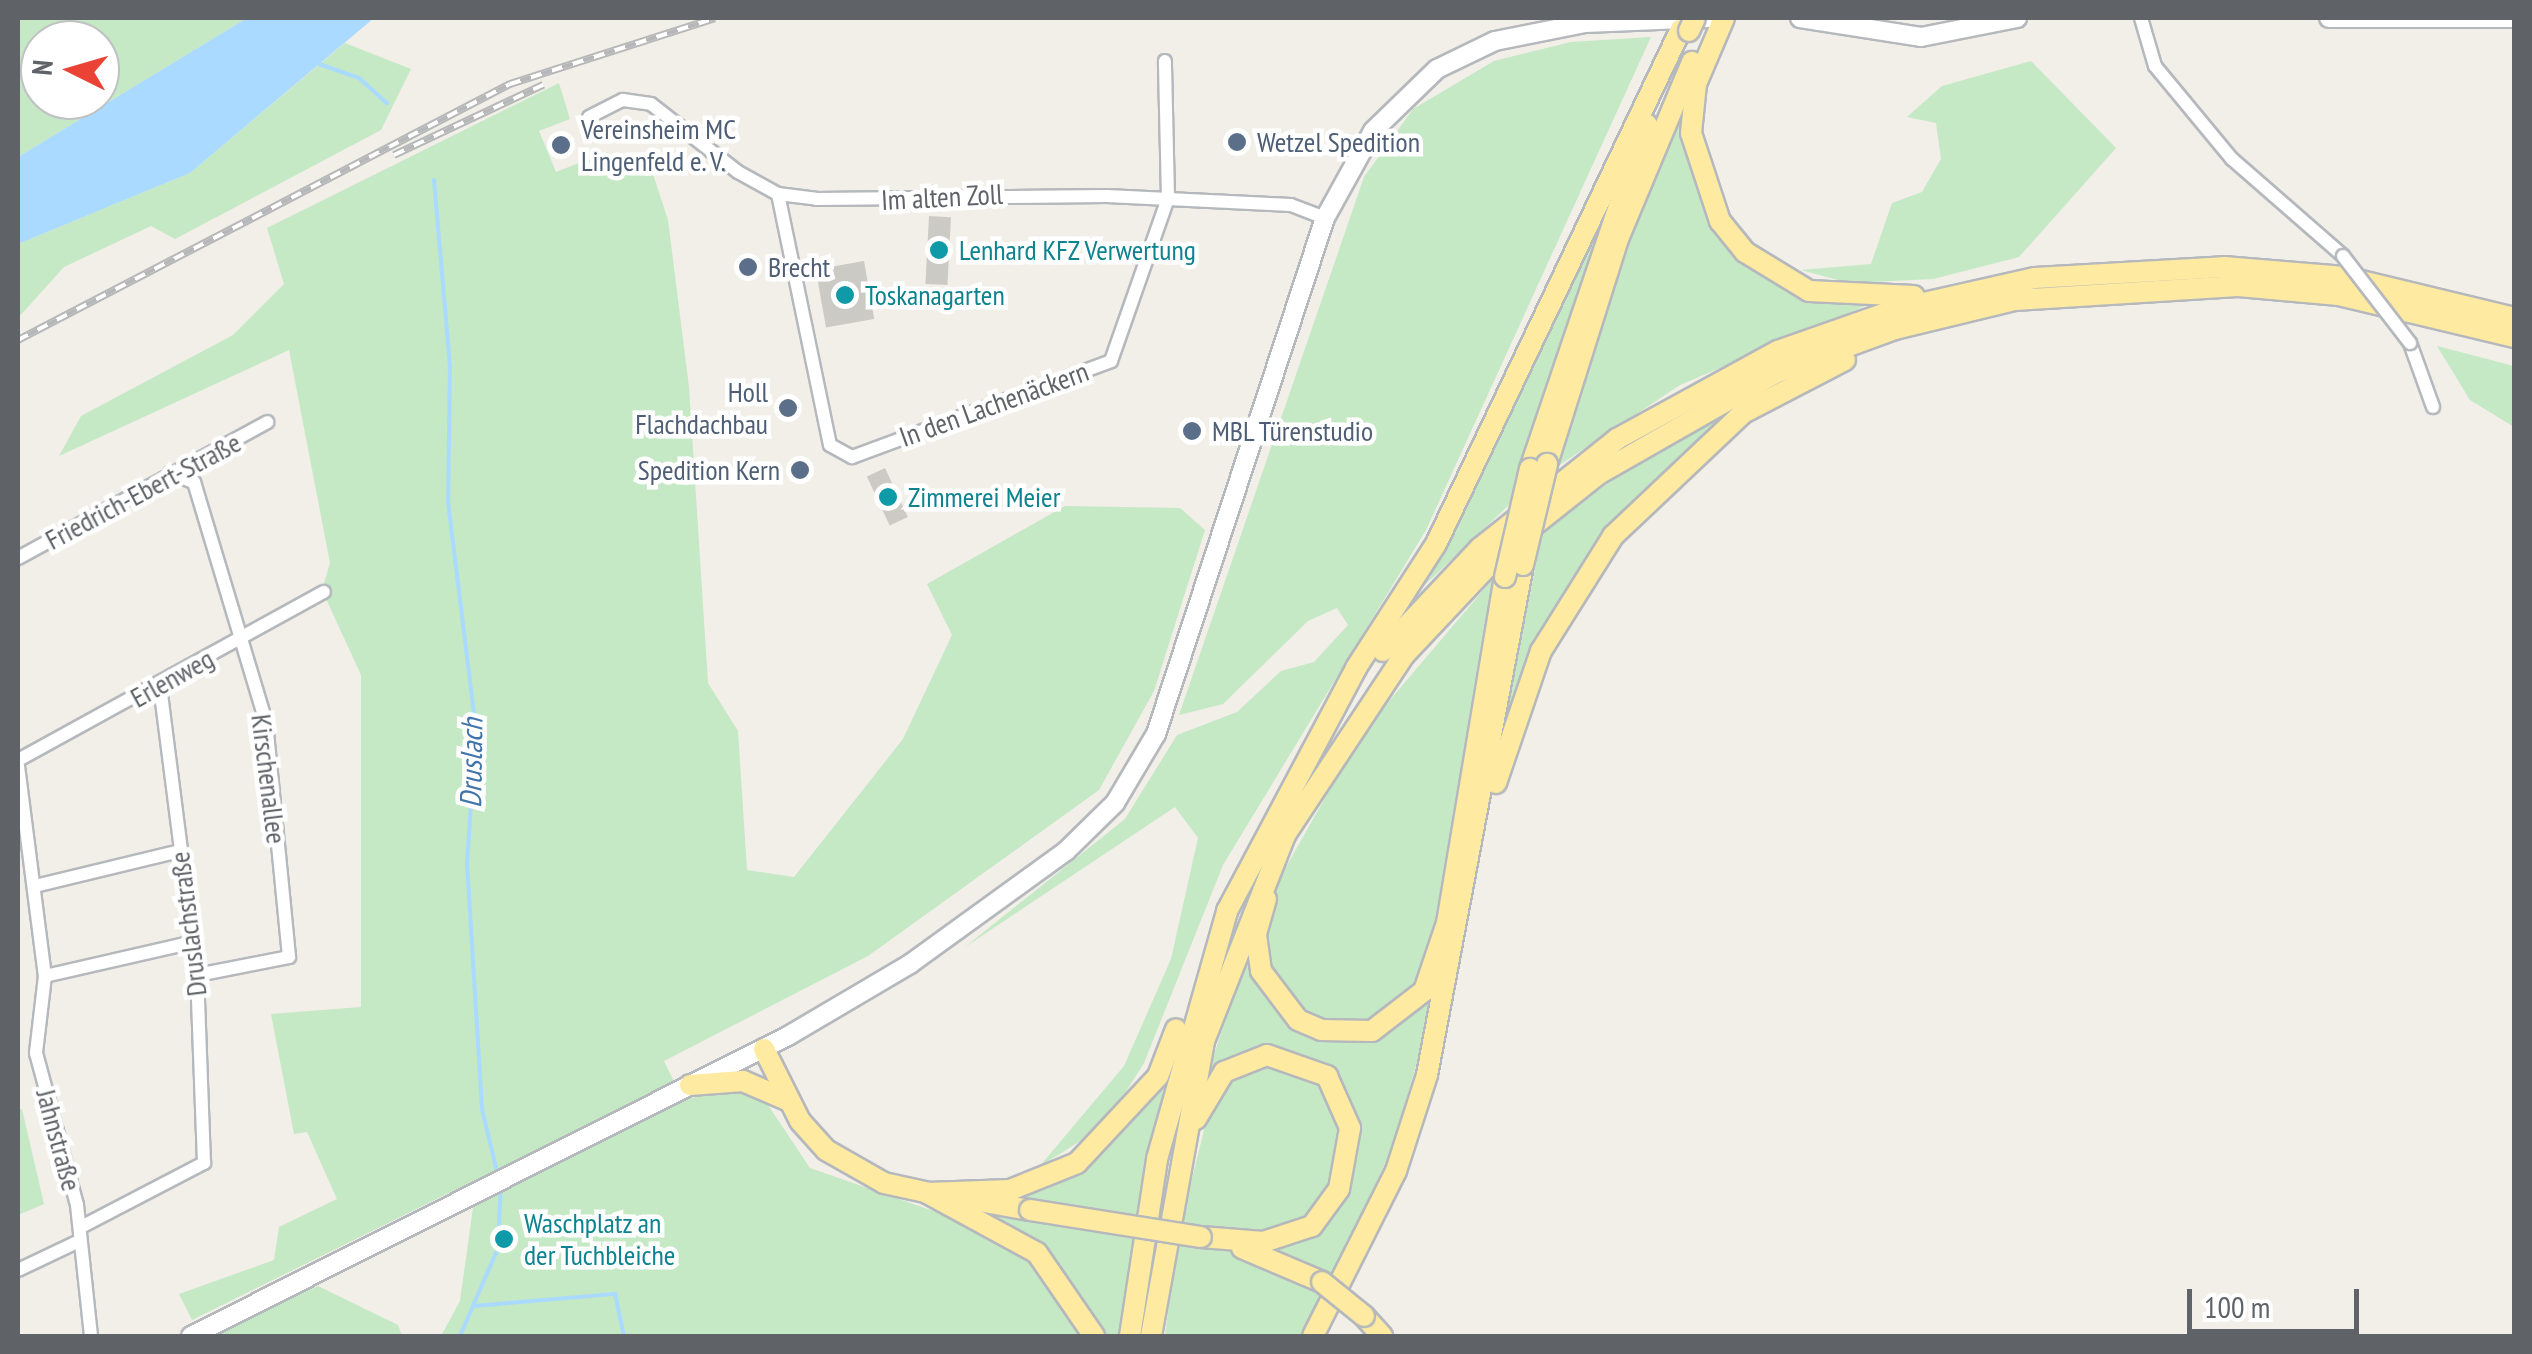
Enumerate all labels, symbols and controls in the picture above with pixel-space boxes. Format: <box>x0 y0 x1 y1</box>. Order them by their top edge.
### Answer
north arrow <box>20 20 120 120</box>
text: N <box>23 58 61 77</box>
place label: Vereinsheim MC Lingenfeld e. V. <box>581 112 736 178</box>
place label: Wetzel Spedition <box>1257 125 1420 159</box>
marker: Wetzel Spedition <box>1226 131 1248 153</box>
marker: Vereinsheim MC Lingenfeld e. V. <box>550 134 572 156</box>
street label: Im alten Zoll <box>880 177 1004 217</box>
place label: Lenhard KFZ Verwertung <box>959 233 1197 267</box>
marker: Lenhard KFZ Verwertung <box>928 239 950 261</box>
place label: Brecht <box>768 250 830 284</box>
marker: Brecht <box>737 256 759 278</box>
place label: Toskanagarten <box>865 278 1005 312</box>
marker: Toskanagarten <box>834 284 856 306</box>
street label: In den Lachenäckern <box>895 354 1093 454</box>
place label: Holl Flachdachbau <box>635 375 768 441</box>
marker: Holl Flachdachbau <box>777 397 799 419</box>
place label: MBL Türenstudio <box>1212 414 1375 448</box>
marker: MBL Türenstudio <box>1181 420 1203 442</box>
street label: Friedrich-Ebert-Straße <box>40 425 246 557</box>
place label: Spedition Kern <box>638 453 780 487</box>
marker: Spedition Kern <box>789 459 811 481</box>
place label: Zimmerei Meier <box>908 480 1060 514</box>
marker: Zimmerei Meier <box>877 486 899 508</box>
street label: Erlenweg <box>125 642 219 714</box>
street label: Kirschenallee <box>244 712 294 846</box>
water label: Druslach <box>452 718 490 808</box>
street label: Druslachstraße <box>162 850 214 998</box>
street label: Jahnstraße <box>29 1086 89 1194</box>
place label: Waschplatz an der Tuchbleiche <box>524 1206 676 1272</box>
marker: Waschplatz an der Tuchbleiche <box>493 1228 515 1250</box>
scale bar <box>2192 1269 2364 1331</box>
text: 100 m <box>2204 1287 2270 1326</box>

